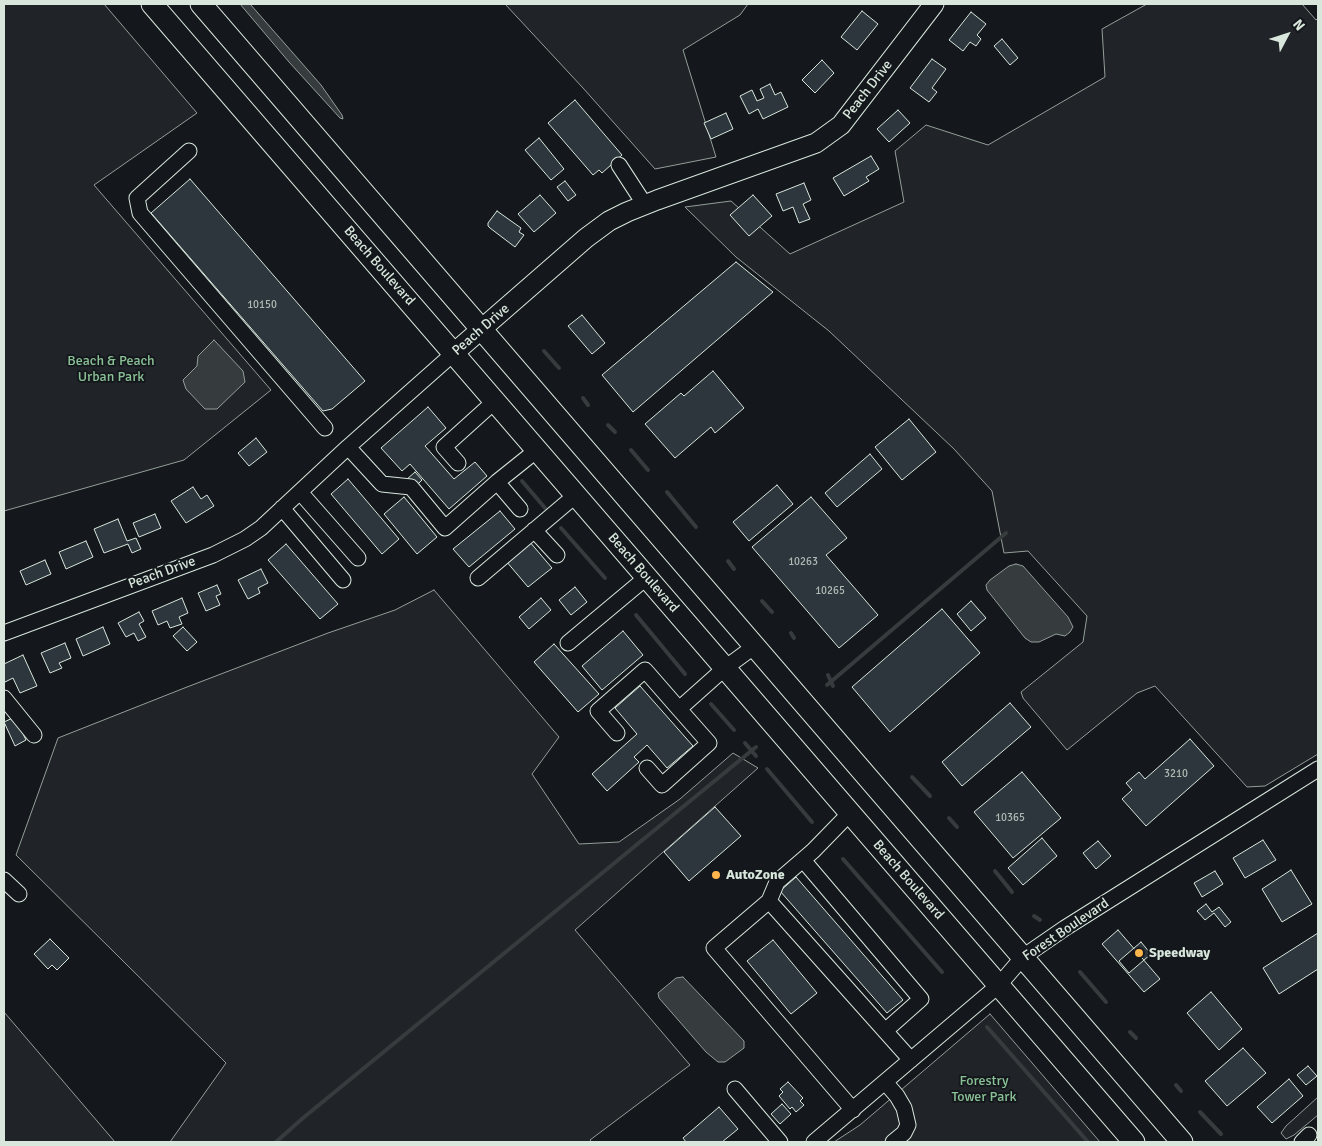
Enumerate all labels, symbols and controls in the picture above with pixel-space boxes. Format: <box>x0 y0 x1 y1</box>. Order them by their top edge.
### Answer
north arrow <box>1262 10 1312 60</box>
text: N <box>1289 16 1309 34</box>
street label: Peach Drive <box>840 57 896 123</box>
street label: Beach Boulevard <box>340 223 418 309</box>
house number: 10150 <box>247 298 277 312</box>
street label: Peach Drive <box>449 301 513 359</box>
park label: Beach & Peach Urban Park <box>67 353 155 386</box>
street label: Beach Boulevard <box>604 530 682 616</box>
street label: Peach Drive <box>126 553 198 593</box>
house number: 10263 <box>788 555 818 569</box>
house number: 10265 <box>815 584 845 598</box>
house number: 3210 <box>1164 767 1188 781</box>
house number: 10365 <box>995 811 1025 825</box>
street label: Beach Boulevard <box>869 837 947 923</box>
place label: AutoZone <box>726 867 785 883</box>
marker: AutoZone <box>710 869 722 881</box>
street label: Forest Boulevard <box>1020 895 1112 965</box>
place label: Speedway <box>1149 945 1210 961</box>
marker: Speedway <box>1133 947 1145 959</box>
park label: Forestry Tower Park <box>952 1073 1016 1106</box>

